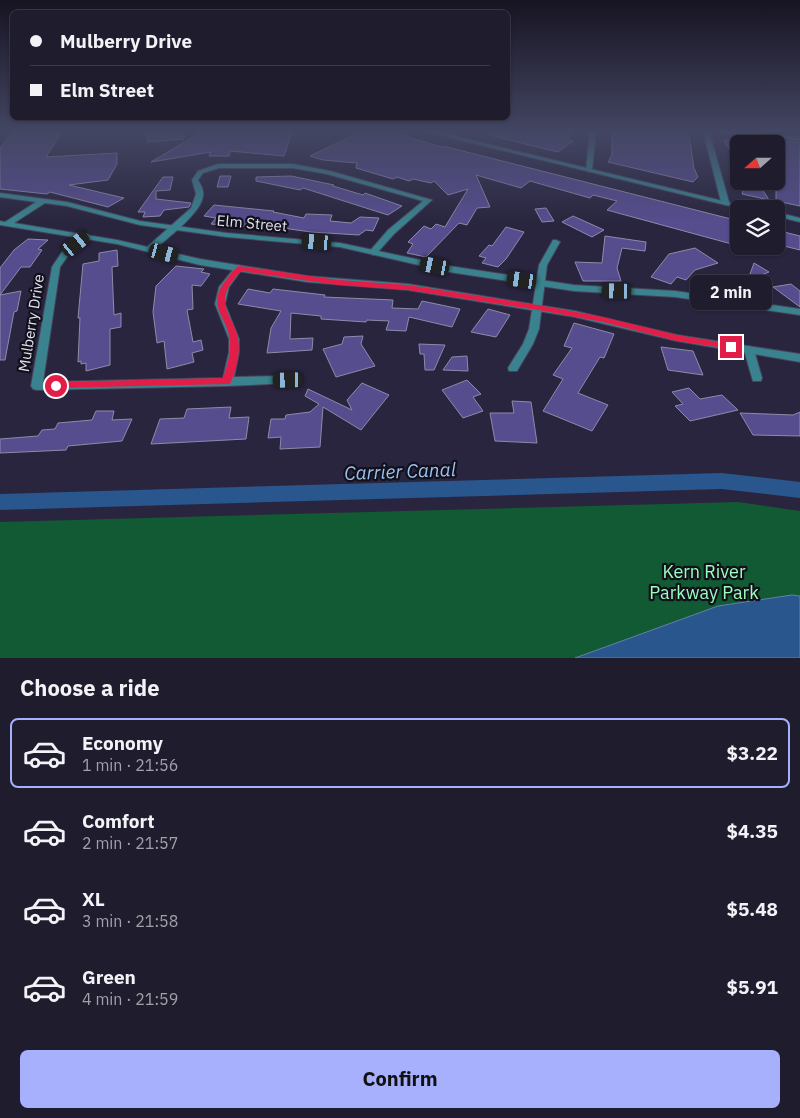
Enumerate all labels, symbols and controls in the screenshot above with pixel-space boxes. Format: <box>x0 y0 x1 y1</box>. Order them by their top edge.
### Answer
text: Mulberry Drive <box>60 29 192 53</box>
text: Elm Street <box>60 78 154 102</box>
north arrow <box>730 135 785 190</box>
map controls <box>730 135 785 255</box>
button: layers <box>730 200 785 255</box>
street label: Elm Street <box>216 210 288 236</box>
car <box>59 229 92 259</box>
car <box>301 233 332 251</box>
car <box>147 242 180 264</box>
car <box>418 256 451 276</box>
car <box>506 270 537 290</box>
street label: Mulberry Drive <box>14 273 48 373</box>
callout: 2 min <box>690 274 772 310</box>
text: 2 min <box>710 282 752 302</box>
car <box>601 283 632 299</box>
route end <box>720 336 742 358</box>
car <box>272 372 303 388</box>
route start <box>45 375 67 397</box>
water label: Carrier Canal <box>344 457 456 485</box>
park label: Kern River Parkway Park <box>649 560 759 604</box>
text: Choose a ride <box>20 673 160 702</box>
icon: car <box>22 731 67 776</box>
text: Economy <box>82 731 163 755</box>
text: $3.22 <box>726 741 778 765</box>
text: 1 min · 21:56 <box>82 755 178 775</box>
icon: car <box>22 809 67 854</box>
text: Comfort <box>82 809 155 833</box>
text: $4.35 <box>726 819 778 843</box>
text: 2 min · 21:57 <box>82 833 178 853</box>
icon: car <box>22 887 67 932</box>
text: XL <box>82 887 105 911</box>
text: $5.48 <box>726 897 778 921</box>
text: 3 min · 21:58 <box>82 911 178 931</box>
icon: car <box>22 965 67 1010</box>
text: Green <box>82 965 136 989</box>
text: $5.91 <box>726 975 778 999</box>
text: 4 min · 21:59 <box>82 989 178 1009</box>
button: Confirm <box>20 1050 780 1108</box>

